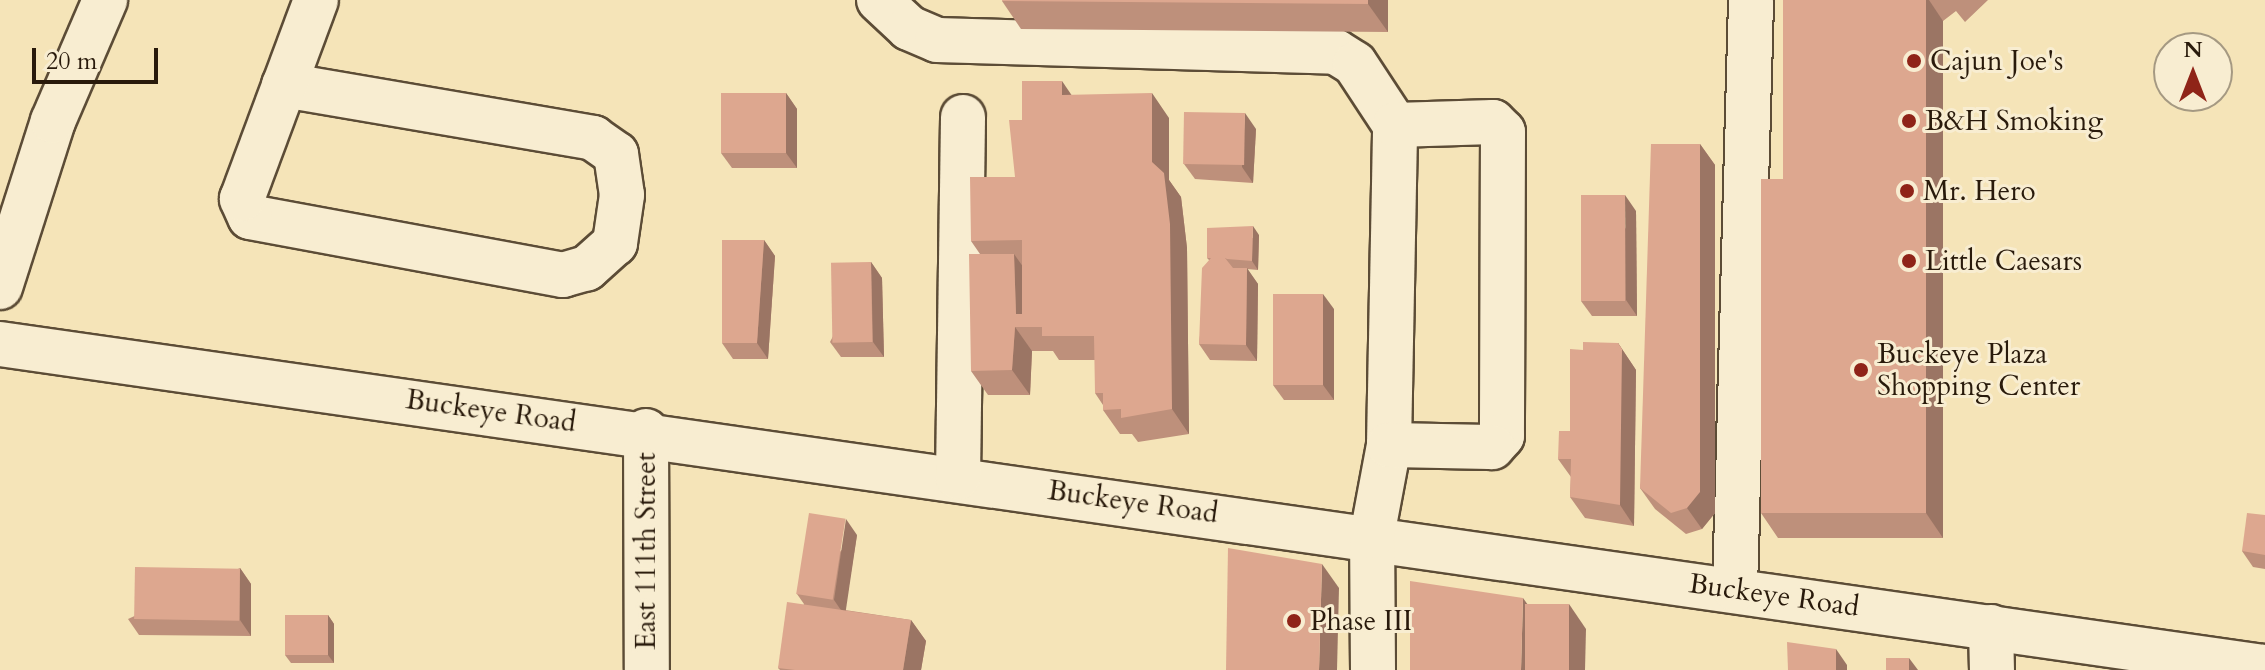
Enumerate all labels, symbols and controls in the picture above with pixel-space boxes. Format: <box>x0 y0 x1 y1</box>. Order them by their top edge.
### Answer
scale bar <box>36 32 162 82</box>
north arrow <box>2153 32 2233 112</box>
text: N <box>2183 35 2203 65</box>
place label: Cajun Joe's <box>1930 44 2063 78</box>
text: 20 m <box>46 45 97 78</box>
marker: Cajun Joe's <box>1905 52 1923 70</box>
place label: B&H Smoking <box>1925 104 2103 138</box>
marker: B&H Smoking <box>1900 112 1918 130</box>
place label: Mr. Hero <box>1923 174 2036 208</box>
marker: Mr. Hero <box>1898 182 1916 200</box>
place label: Little Caesars <box>1925 244 2082 278</box>
marker: Little Caesars <box>1900 252 1918 270</box>
place label: Buckeye Plaza Shopping Center <box>1877 337 2080 403</box>
marker: Buckeye Plaza Shopping Center <box>1852 361 1870 379</box>
street label: Buckeye Road <box>404 382 578 440</box>
street label: East 111th Street <box>629 452 663 650</box>
street label: Buckeye Road <box>1046 473 1220 531</box>
street label: Buckeye Road <box>1687 566 1861 624</box>
place label: Phase III <box>1310 604 1412 638</box>
marker: Phase III <box>1285 612 1303 630</box>

